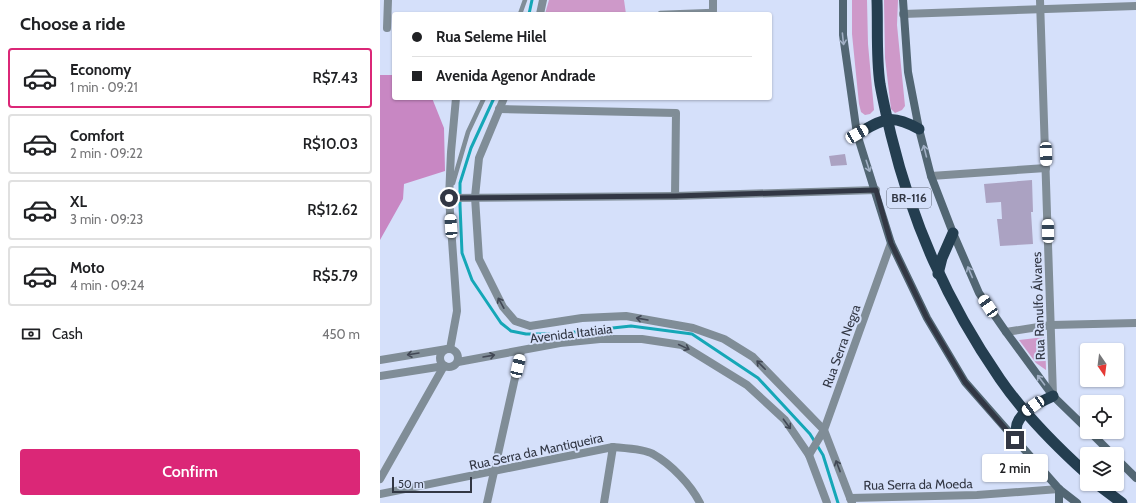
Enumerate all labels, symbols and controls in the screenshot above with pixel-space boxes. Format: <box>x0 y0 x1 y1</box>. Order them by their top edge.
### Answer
text: Choose a ride <box>20 13 125 35</box>
text: Rua Seleme Hilel <box>436 28 546 46</box>
one-way arrow <box>840 32 847 45</box>
icon: car <box>22 60 58 96</box>
text: Economy <box>70 61 131 79</box>
text: Avenida Agenor Andrade <box>436 67 596 85</box>
text: R$7.43 <box>313 69 358 87</box>
text: 1 min · 09:21 <box>70 79 138 95</box>
car <box>844 123 870 145</box>
icon: car <box>22 126 58 162</box>
text: Comfort <box>70 127 124 145</box>
text: R$10.03 <box>303 135 358 153</box>
car <box>1040 142 1052 166</box>
one-way arrow <box>920 144 928 157</box>
text: 2 min · 09:22 <box>70 145 143 161</box>
one-way arrow <box>864 160 872 172</box>
road number: BR-116 <box>887 188 931 208</box>
route start <box>440 189 458 207</box>
icon: car <box>22 192 58 228</box>
text: XL <box>70 193 87 211</box>
text: R$12.62 <box>307 201 358 219</box>
text: 3 min · 09:23 <box>70 211 143 227</box>
car <box>444 214 458 238</box>
car <box>1042 219 1054 243</box>
street label: Rua Ranulfo Álvares <box>1027 251 1048 361</box>
icon: car <box>22 258 58 294</box>
text: Moto <box>70 259 104 277</box>
text: R$5.79 <box>313 267 358 285</box>
one-way arrow <box>966 267 973 279</box>
text: 4 min · 09:24 <box>70 277 144 293</box>
car <box>976 293 1000 319</box>
one-way arrow <box>497 297 505 309</box>
street label: Rua Serra Negra <box>819 301 864 390</box>
one-way arrow <box>636 315 649 323</box>
street label: Avenida Itatiaia <box>529 320 614 346</box>
icon: cash <box>20 323 42 345</box>
text: Cash <box>52 325 83 343</box>
text: 450 m <box>322 326 360 342</box>
north arrow <box>1080 343 1124 387</box>
map controls <box>1080 343 1124 491</box>
one-way arrow <box>678 344 690 351</box>
one-way arrow <box>407 350 420 358</box>
one-way arrow <box>482 352 495 360</box>
car <box>509 353 527 379</box>
one-way arrow <box>756 360 765 370</box>
one-way arrow <box>1037 375 1045 386</box>
car <box>1020 394 1046 418</box>
button: locate <box>1080 395 1124 439</box>
one-way arrow <box>783 419 791 430</box>
street label: Rua Serra da Mantiqueira <box>468 429 605 473</box>
route end <box>1006 431 1024 449</box>
button: layers <box>1080 447 1124 491</box>
button: Confirm <box>20 449 360 495</box>
callout: 2 min <box>982 454 1048 482</box>
text: 2 min <box>999 460 1031 476</box>
one-way arrow <box>834 461 842 473</box>
scale bar <box>392 475 472 494</box>
street label: Rua Serra da Moeda <box>863 475 974 493</box>
text: 50 m <box>398 477 424 491</box>

